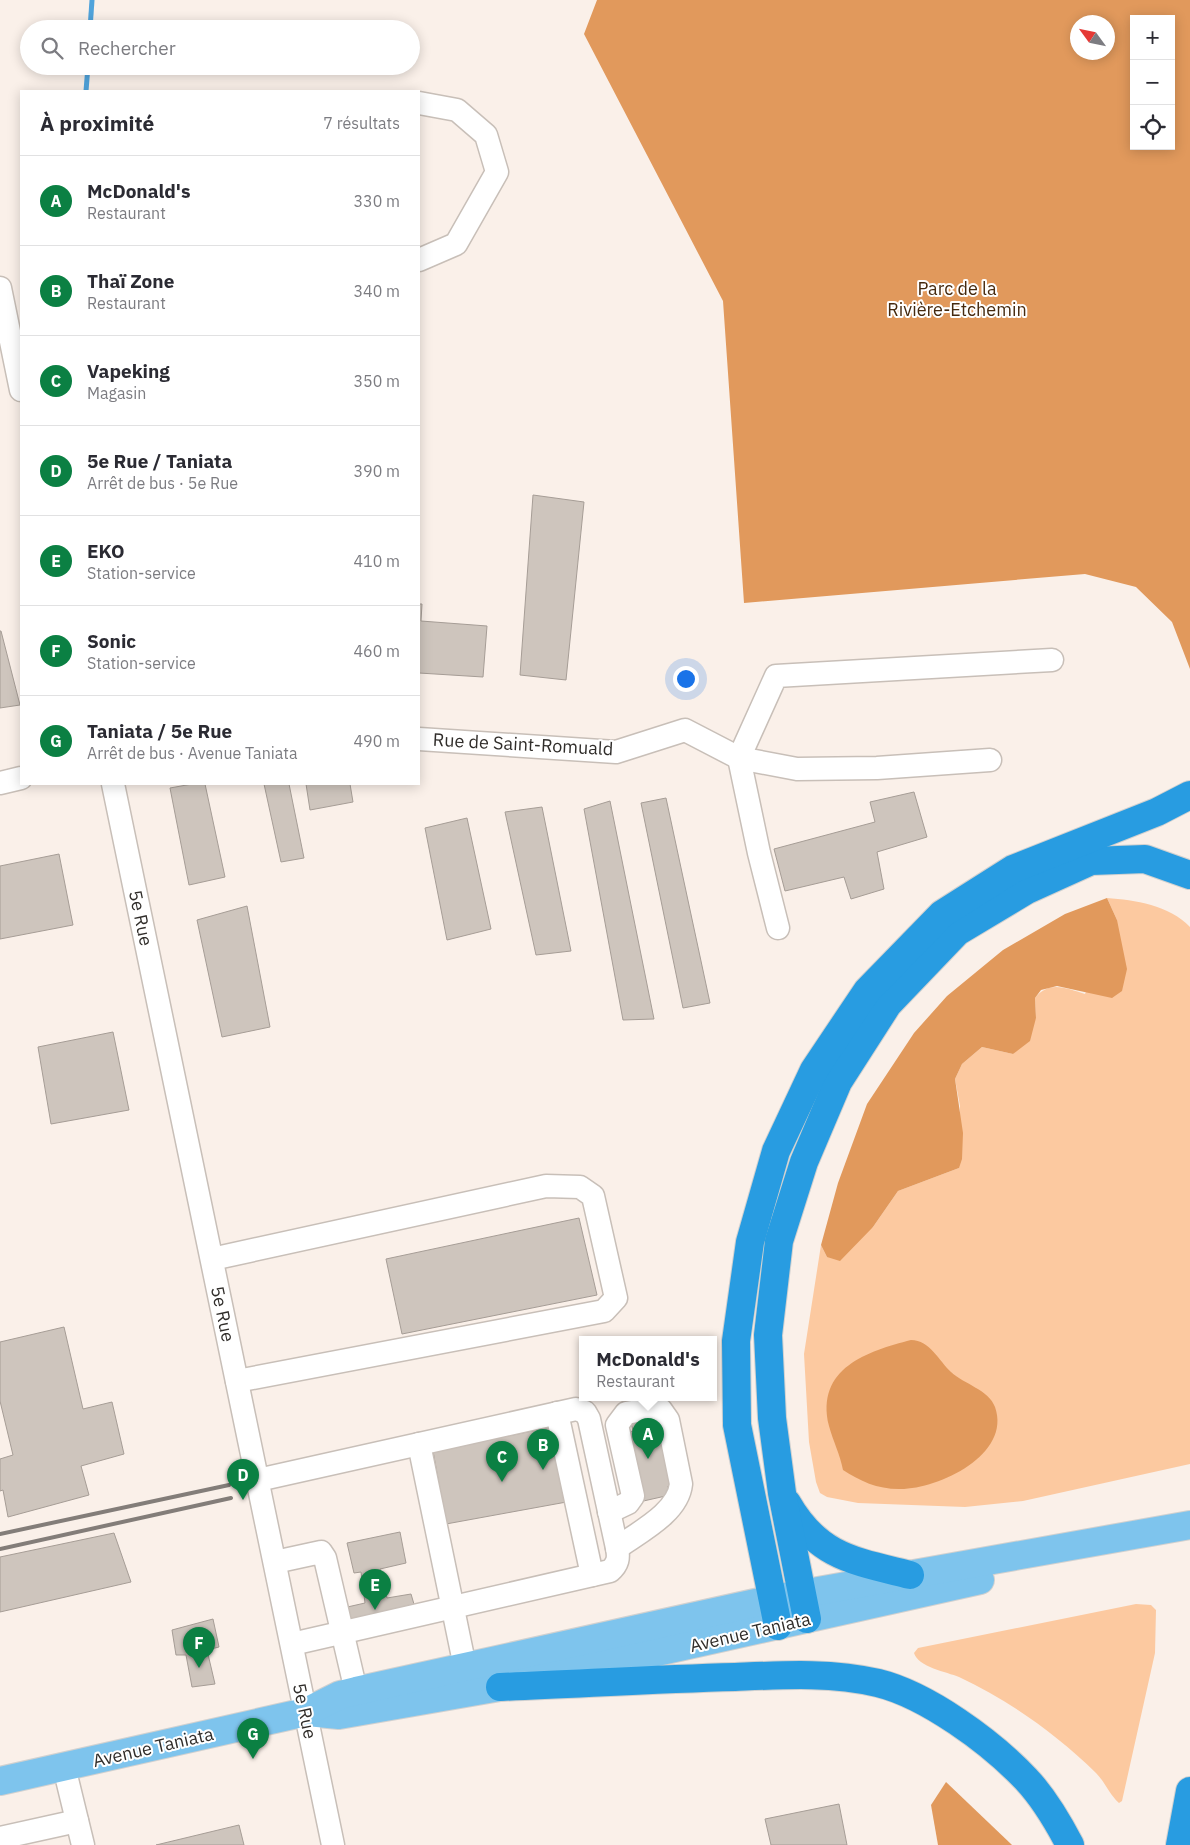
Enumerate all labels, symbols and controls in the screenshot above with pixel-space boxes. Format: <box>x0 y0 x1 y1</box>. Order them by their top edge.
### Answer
north arrow <box>1070 15 1115 60</box>
map controls <box>1130 15 1175 150</box>
button: + <box>1130 15 1175 60</box>
search box <box>20 20 420 75</box>
icon: search <box>38 34 66 62</box>
text: Rechercher <box>78 36 176 60</box>
button: − <box>1130 60 1175 105</box>
button: locate <box>1130 105 1175 150</box>
text: À proximité <box>40 109 154 137</box>
text: 7 résultats <box>323 113 400 133</box>
text: McDonald's <box>87 179 190 203</box>
text: A <box>51 191 61 211</box>
text: 330 m <box>353 191 400 211</box>
text: Restaurant <box>87 203 166 223</box>
text: Thaï Zone <box>87 269 174 293</box>
park label: Parc de la Rivière-Etchemin <box>887 277 1027 321</box>
text: B <box>51 281 61 301</box>
text: 340 m <box>353 281 400 301</box>
text: Restaurant <box>87 293 166 313</box>
text: Vapeking <box>87 359 170 383</box>
text: C <box>51 371 61 391</box>
text: 350 m <box>353 371 400 391</box>
text: Magasin <box>87 383 146 403</box>
text: 5e Rue / Taniata <box>87 449 232 473</box>
text: D <box>50 461 62 481</box>
text: 390 m <box>353 461 400 481</box>
text: Arrêt de bus · 5e Rue <box>87 473 238 493</box>
text: EKO <box>87 539 125 563</box>
text: E <box>51 551 61 571</box>
text: 410 m <box>353 551 400 571</box>
text: Station-service <box>87 563 196 583</box>
text: Sonic <box>87 629 136 653</box>
text: F <box>51 641 61 661</box>
text: 460 m <box>353 641 400 661</box>
text: Station-service <box>87 653 196 673</box>
your location <box>673 666 699 692</box>
text: Taniata / 5e Rue <box>87 719 232 743</box>
street label: Rue de Saint-Romuald <box>432 728 614 760</box>
text: G <box>50 731 62 751</box>
text: 490 m <box>353 731 400 751</box>
text: Arrêt de bus · Avenue Taniata <box>87 743 297 763</box>
street label: 5e Rue <box>124 888 158 948</box>
street label: 5e Rue <box>206 1284 240 1344</box>
popup <box>579 1336 717 1401</box>
text: McDonald's <box>596 1347 700 1371</box>
text: Restaurant <box>596 1371 675 1391</box>
pin: A <box>632 1418 664 1459</box>
pin: B <box>527 1429 559 1470</box>
pin: C <box>486 1441 518 1482</box>
pin: D <box>227 1459 259 1500</box>
pin: E <box>359 1569 391 1610</box>
street label: Avenue Taniata <box>687 1607 813 1657</box>
pin: F <box>183 1627 215 1668</box>
street label: 5e Rue <box>288 1681 322 1741</box>
pin: G <box>237 1718 269 1759</box>
street label: Avenue Taniata <box>90 1722 216 1772</box>

